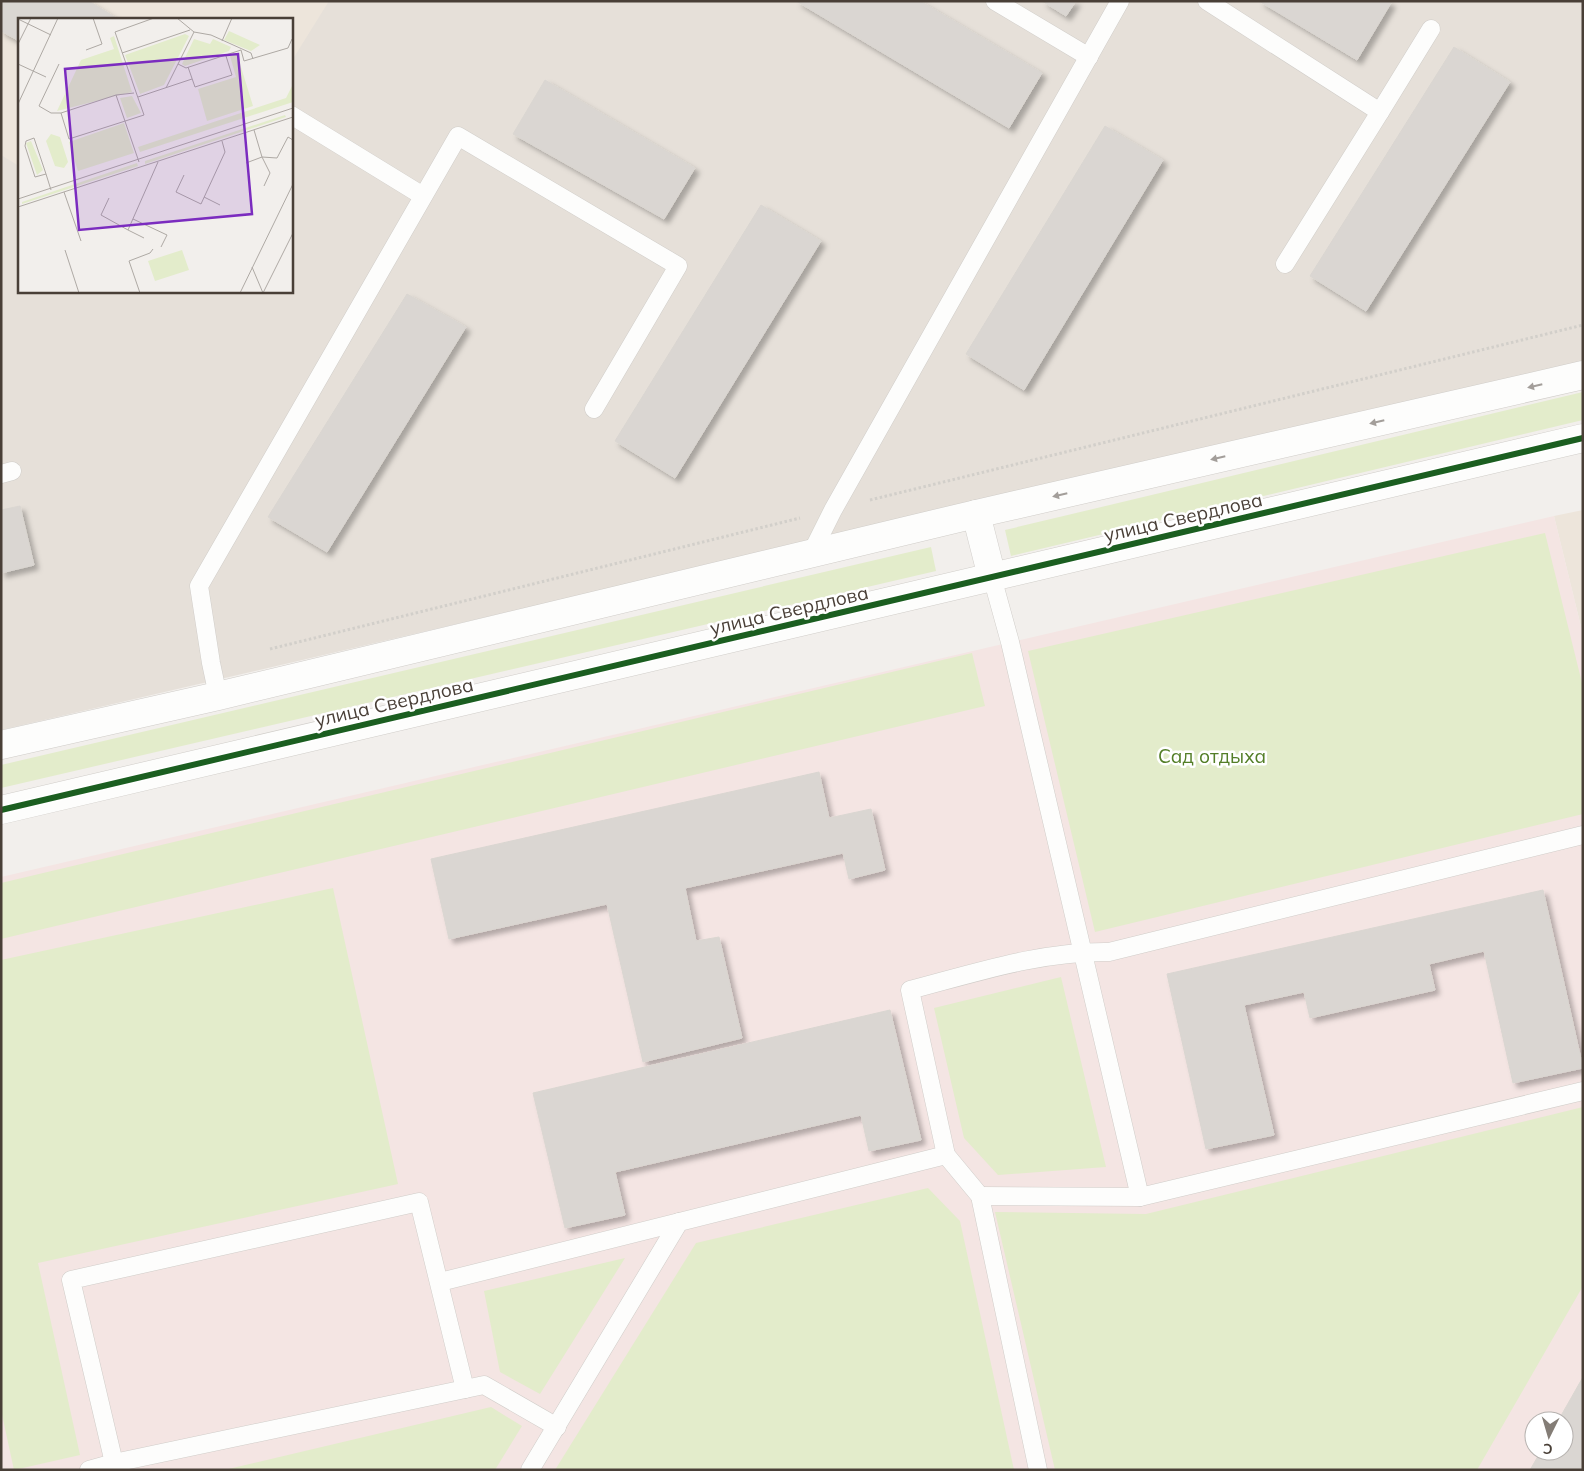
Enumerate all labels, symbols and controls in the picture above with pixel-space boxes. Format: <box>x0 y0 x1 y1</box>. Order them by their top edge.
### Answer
inset map <box>18 18 292 292</box>
one-way arrow <box>1528 382 1543 390</box>
one-way arrow <box>1369 418 1384 426</box>
one-way arrow <box>1211 454 1226 462</box>
street label: улица Свердлова <box>1101 487 1265 547</box>
one-way arrow <box>1053 491 1068 499</box>
street label: улица Свердлова <box>707 580 871 640</box>
street label: улица Свердлова <box>312 672 476 732</box>
park label: Сад отдыха <box>1158 744 1266 768</box>
north arrow <box>1524 1411 1574 1461</box>
text: С <box>1542 1440 1553 1458</box>

